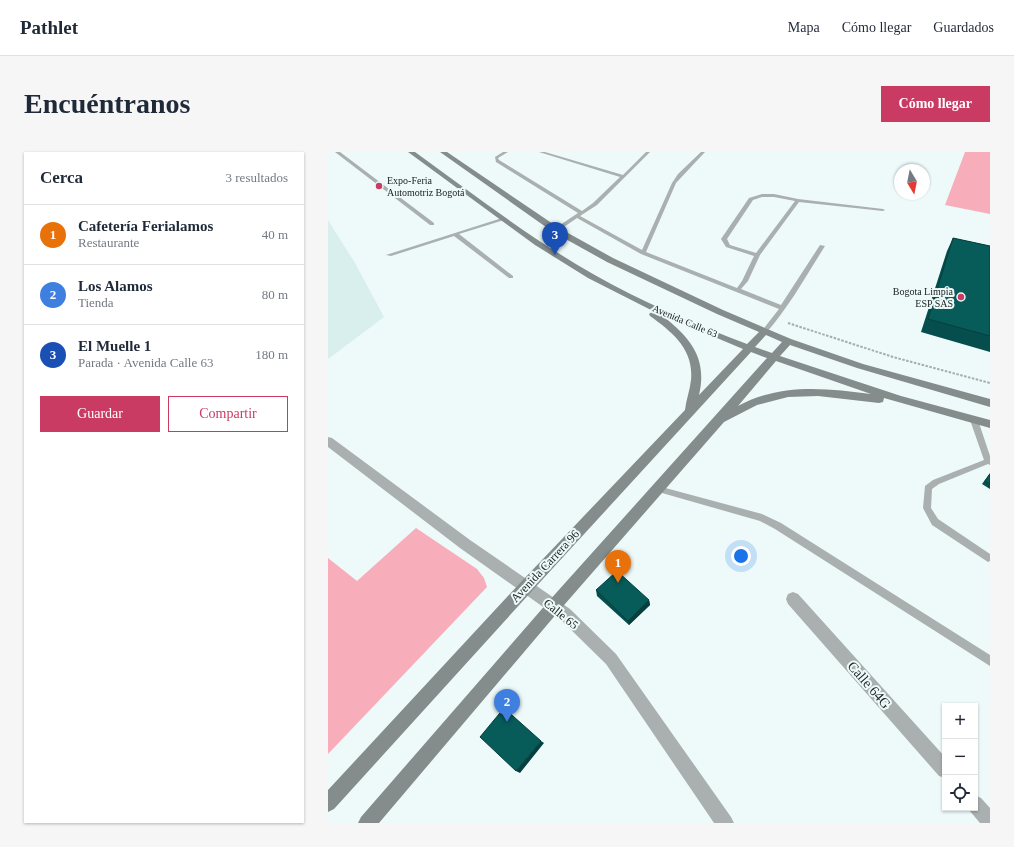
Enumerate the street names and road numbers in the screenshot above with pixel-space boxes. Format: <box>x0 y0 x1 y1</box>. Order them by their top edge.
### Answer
street label: Avenida Calle 63 <box>651 302 719 340</box>
street label: Avenida Carrera 96 <box>508 527 582 605</box>
street label: Calle 65 <box>541 596 581 632</box>
street label: Calle 64G <box>845 659 893 711</box>

